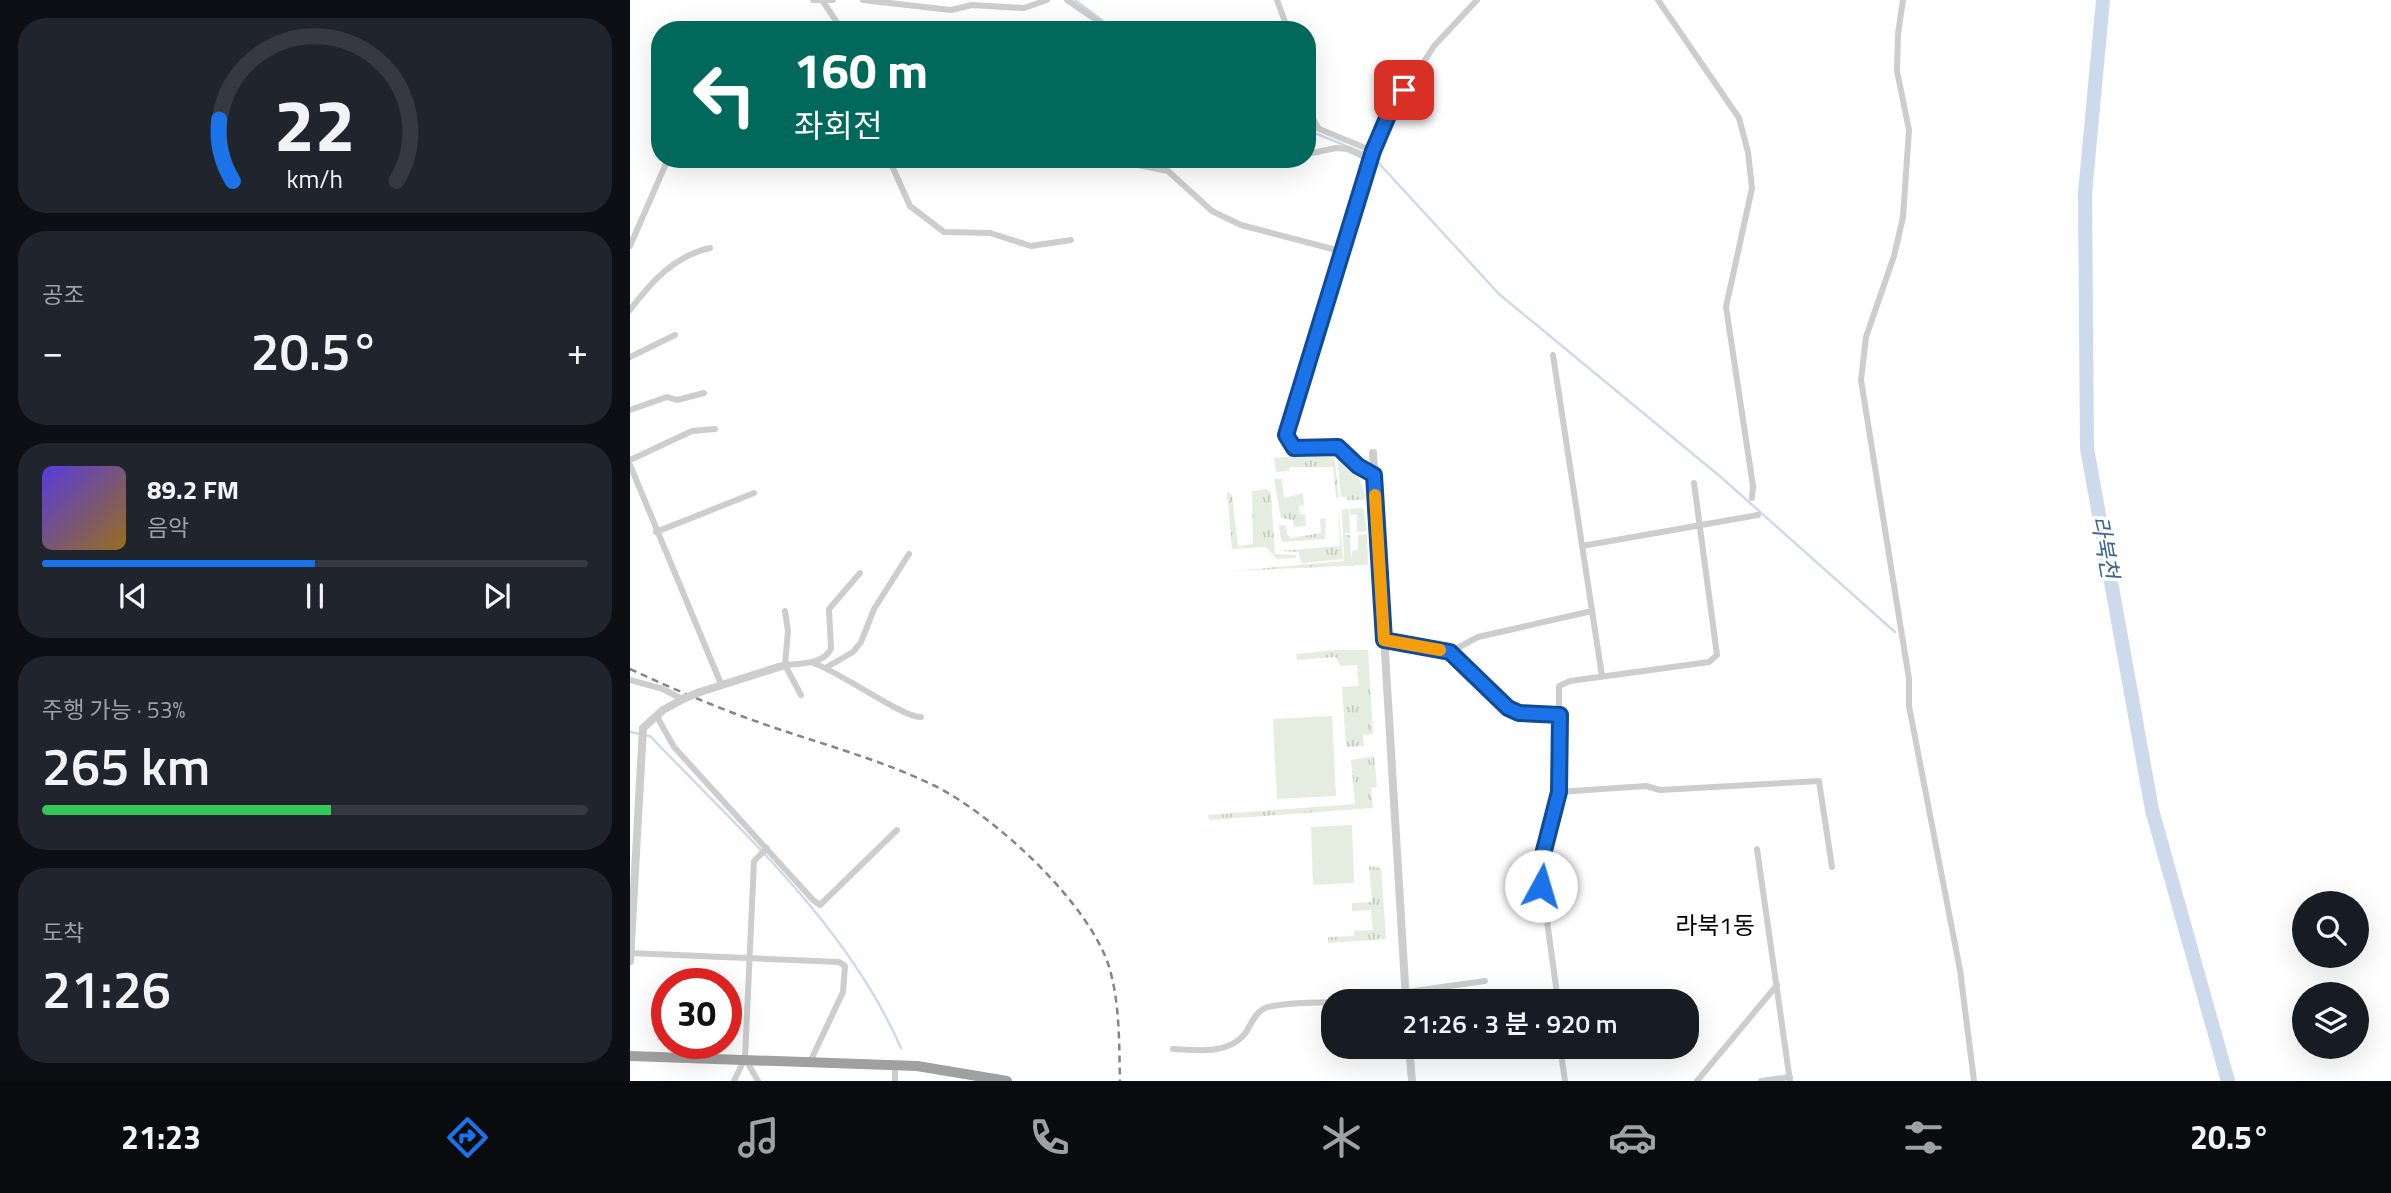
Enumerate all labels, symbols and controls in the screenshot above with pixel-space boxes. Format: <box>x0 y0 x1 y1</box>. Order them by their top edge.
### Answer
text: 160 m <box>794 32 928 107</box>
icon: left <box>679 49 770 140</box>
pin <box>1374 60 1434 120</box>
text: 22 <box>274 70 356 180</box>
icon: arrive <box>1385 71 1423 109</box>
text: 좌회전 <box>794 101 882 149</box>
text: km/h <box>287 160 343 198</box>
text: 공조 <box>42 277 84 312</box>
text: 20.5° <box>251 311 379 390</box>
text: − <box>42 322 63 380</box>
text: + <box>567 322 588 380</box>
text: 89.2 FM <box>147 470 239 509</box>
text: 음악 <box>147 510 189 545</box>
water label: 라북천 <box>2083 513 2129 584</box>
icon: previous <box>114 577 152 615</box>
icon: pause <box>296 577 334 615</box>
icon: next <box>478 577 516 615</box>
text: 주행 가능 · 53% <box>42 692 185 727</box>
text: 265 km <box>42 726 210 805</box>
position arrow <box>1504 849 1578 923</box>
map controls <box>2292 891 2369 1059</box>
button: search <box>2292 891 2369 968</box>
district label: 라북1동 <box>1675 907 1755 943</box>
text: 도착 <box>42 915 84 950</box>
text: 21:26 <box>42 949 171 1028</box>
speed limit sign: 30 <box>651 968 742 1059</box>
button: layers <box>2292 982 2369 1059</box>
text: 21:26 · 3 분 · 920 m <box>1402 1004 1618 1043</box>
text: 21:23 <box>121 1113 201 1161</box>
icon: directions <box>443 1113 492 1162</box>
icon: music <box>734 1113 783 1162</box>
icon: phone <box>1025 1113 1074 1162</box>
icon: climate <box>1317 1113 1366 1162</box>
icon: car <box>1608 1113 1657 1162</box>
icon: filters <box>1899 1113 1948 1162</box>
text: 20.5° <box>2190 1113 2270 1161</box>

